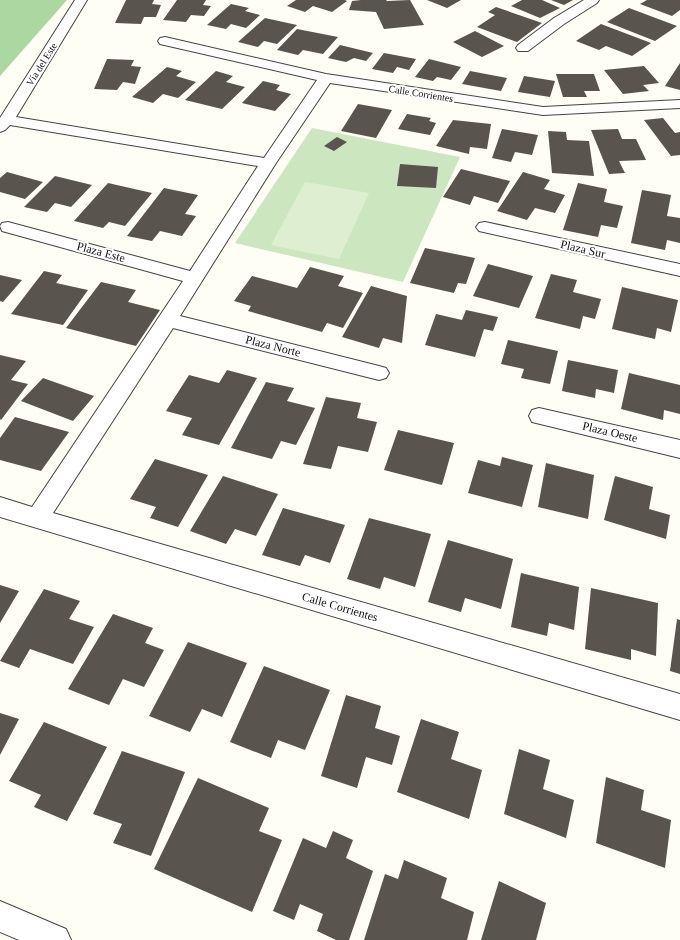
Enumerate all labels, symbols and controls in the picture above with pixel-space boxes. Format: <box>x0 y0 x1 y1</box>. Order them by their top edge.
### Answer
street label: Vía del Este <box>24 40 59 88</box>
street label: Calle Corrientes <box>388 83 454 104</box>
street label: Plaza Sur <box>559 237 607 261</box>
street label: Plaza Este <box>75 239 127 265</box>
street label: Plaza Norte <box>244 332 302 360</box>
street label: Plaza Oeste <box>581 419 639 445</box>
street label: Calle Corrientes <box>300 589 380 625</box>

